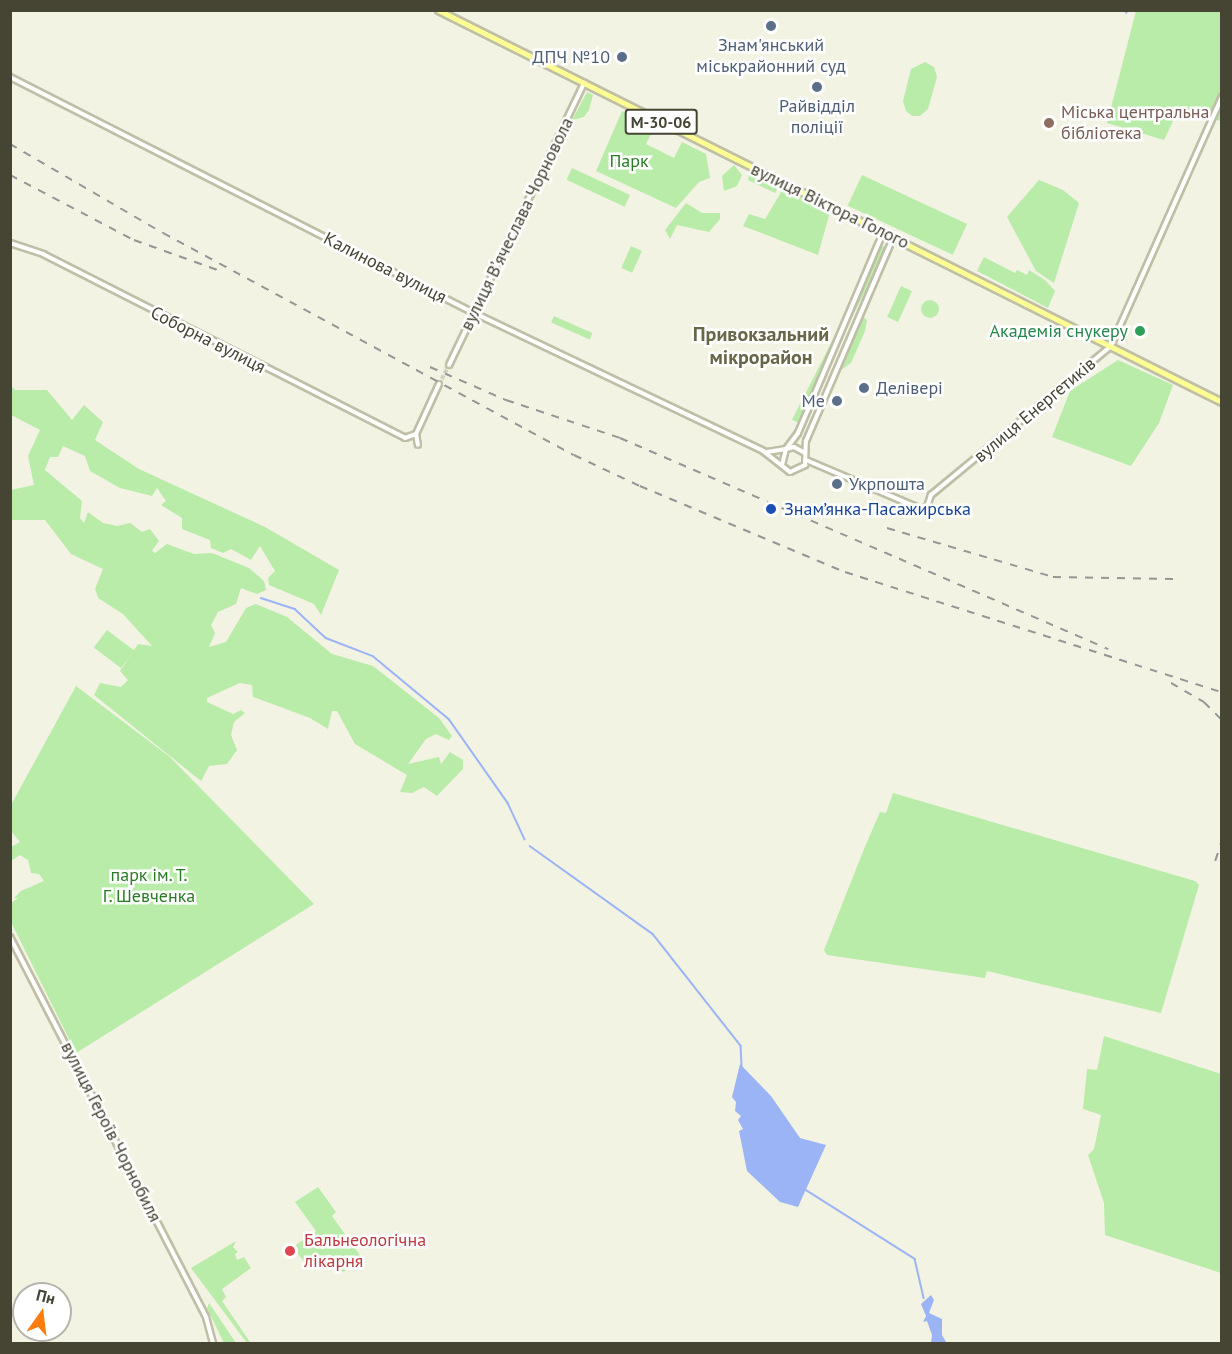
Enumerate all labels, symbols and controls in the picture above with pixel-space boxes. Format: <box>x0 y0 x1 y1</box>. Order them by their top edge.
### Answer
marker: Знам'янський міськрайонний суд <box>764 19 778 33</box>
place label: Знам'янський міськрайонний суд <box>696 35 846 78</box>
place label: ДПЧ №10 <box>532 46 610 68</box>
marker: ДПЧ №10 <box>615 50 629 64</box>
marker: Райвідділ поліції <box>810 80 824 94</box>
place label: Райвідділ поліції <box>779 96 855 138</box>
place label: Міська центральна бібліотека <box>1061 102 1209 144</box>
road number: М-30-06 <box>624 109 698 135</box>
street label: вулиця Вʼячеслава Чорновола <box>456 114 578 334</box>
marker: Міська центральна бібліотека <box>1042 116 1056 130</box>
park label: Парк <box>609 150 649 172</box>
street label: вулиця Віктора Голого <box>747 158 913 254</box>
street label: Калинова вулиця <box>320 228 450 308</box>
street label: Соборна вулиця <box>147 302 269 378</box>
place label: Академія снукеру <box>990 320 1128 342</box>
district label: Привокзальний мікрорайон <box>693 322 829 369</box>
marker: Академія снукеру <box>1133 324 1147 338</box>
street label: вулиця Енергетиків <box>970 353 1100 467</box>
place label: Делівері <box>876 377 943 399</box>
marker: Делівері <box>857 381 871 395</box>
place label: Me <box>802 390 825 412</box>
marker: Me <box>830 394 844 408</box>
place label: Укрпошта <box>849 473 925 495</box>
marker: Укрпошта <box>830 477 844 491</box>
place label: Знам’янка-Пасажирська <box>784 498 971 520</box>
marker: Знам’янка-Пасажирська <box>762 500 780 518</box>
park label: парк ім. Т. Г. Шевченка <box>102 865 196 908</box>
street label: вулиця Героїв Чорнобиля <box>56 1038 166 1226</box>
place label: Бальнеологічна лікарня <box>304 1230 426 1272</box>
marker: Бальнеологічна лікарня <box>281 1242 299 1260</box>
north arrow <box>12 1282 72 1342</box>
text: Пн <box>34 1284 57 1308</box>

